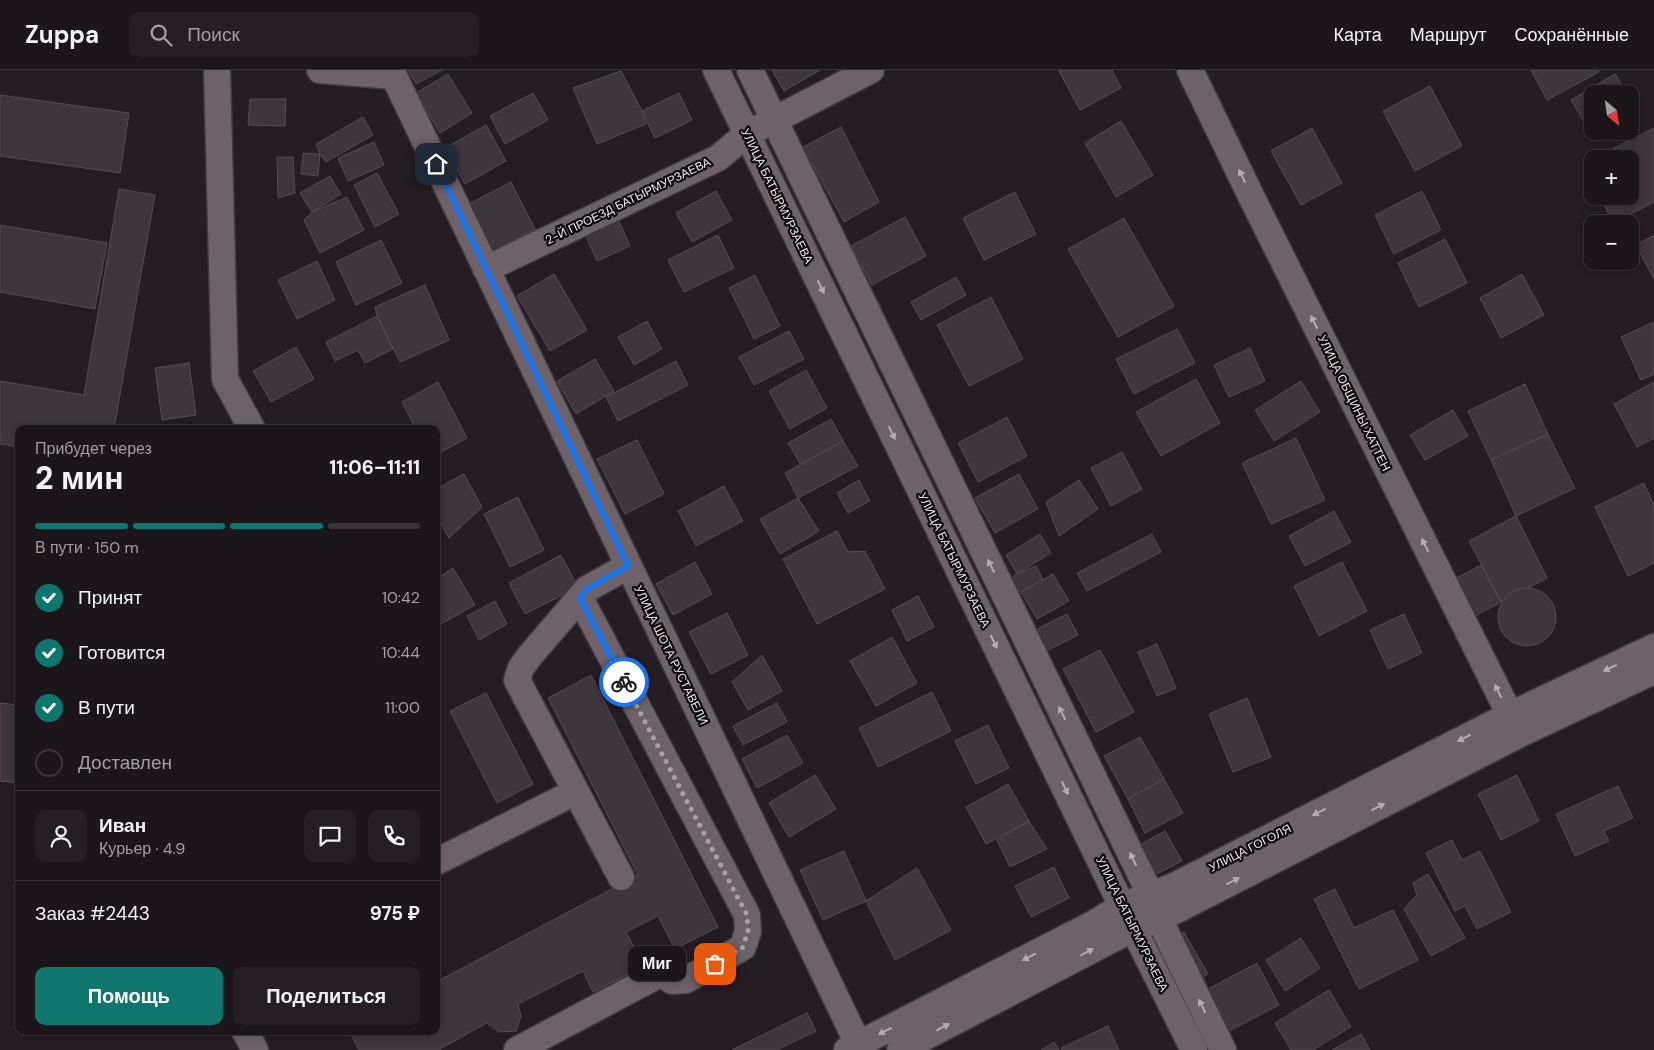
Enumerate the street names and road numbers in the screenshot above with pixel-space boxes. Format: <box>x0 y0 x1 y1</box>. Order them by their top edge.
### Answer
street label: УЛИЦА БАТЫРМУРЗАЕВА <box>737 126 817 266</box>
street label: 2-Й ПРОЕЗД БАТЫРМУРЗАЕВА <box>543 154 713 248</box>
street label: УЛИЦА ОБЩИНЫ ХАТТЕН <box>1314 332 1394 474</box>
street label: УЛИЦА БАТЫРМУРЗАЕВА <box>914 490 994 630</box>
street label: УЛИЦА ШОТА РУСТАВЕЛИ <box>630 583 712 727</box>
street label: УЛИЦА ГОГОЛЯ <box>1206 820 1294 876</box>
street label: УЛИЦА БАТЫРМУРЗАЕВА <box>1092 854 1172 994</box>

